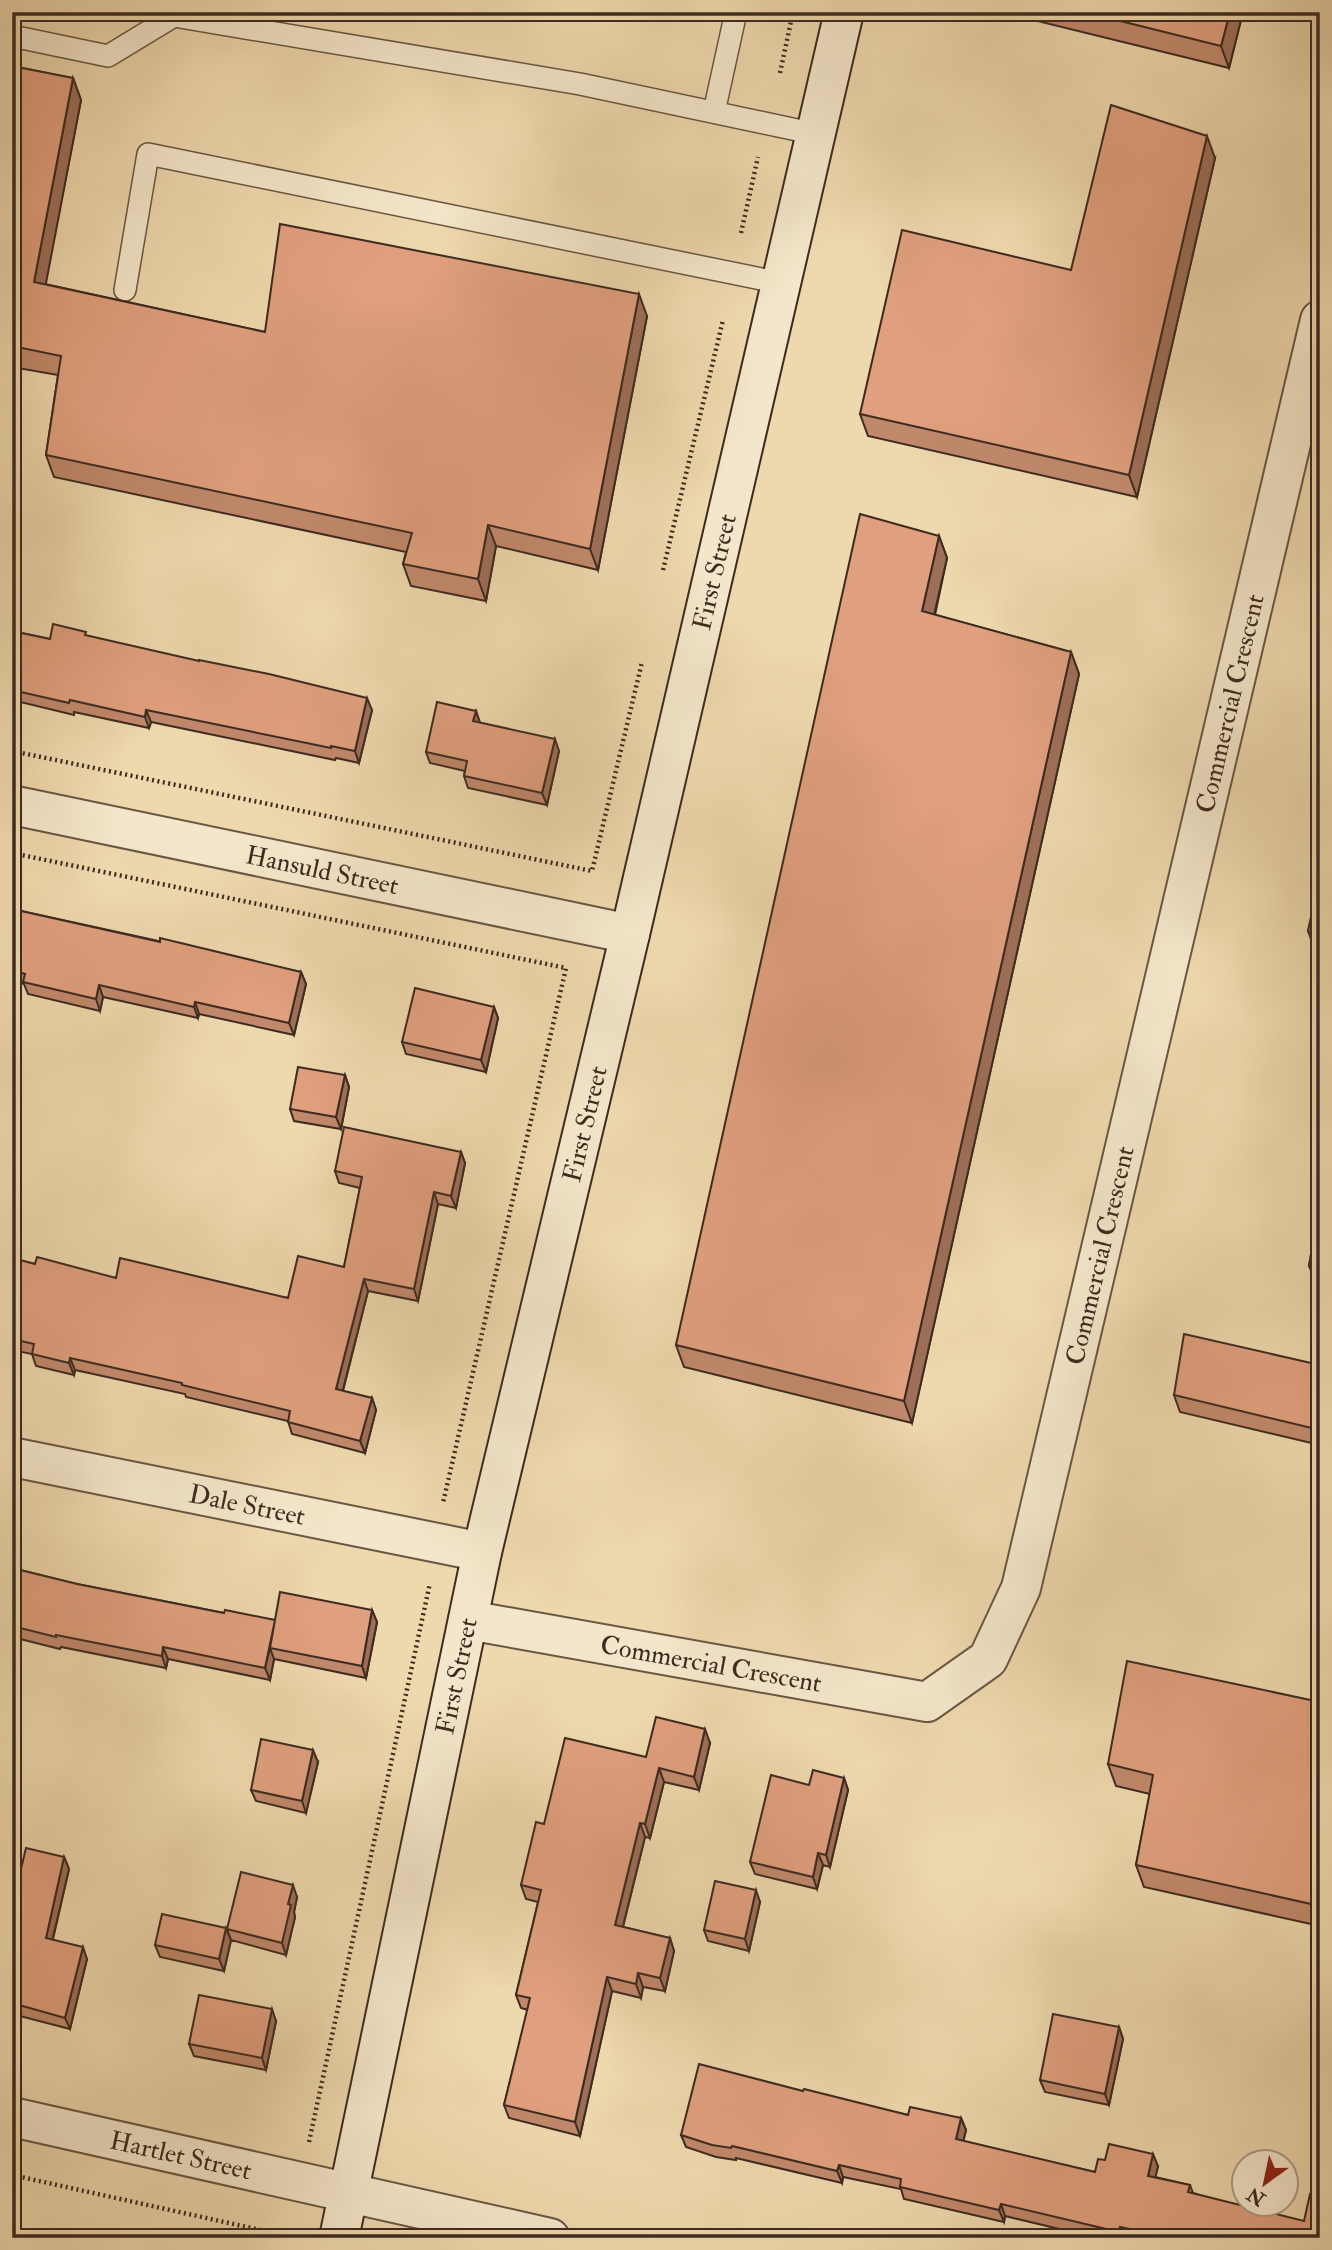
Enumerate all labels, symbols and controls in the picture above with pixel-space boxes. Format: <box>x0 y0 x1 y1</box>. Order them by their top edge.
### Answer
street label: First Street <box>686 511 744 633</box>
street label: Commercial Crescent <box>1189 591 1272 816</box>
street label: Hansuld Street <box>243 839 401 902</box>
street label: First Street <box>556 1063 615 1185</box>
street label: Commercial Crescent <box>1059 1143 1142 1368</box>
street label: Dale Street <box>186 1478 308 1533</box>
street label: First Street <box>429 1615 485 1737</box>
street label: Commercial Crescent <box>598 1629 824 1700</box>
street label: Hartlet Street <box>107 2125 254 2187</box>
north arrow <box>1230 2148 1300 2218</box>
text: N <box>1242 2181 1271 2212</box>

